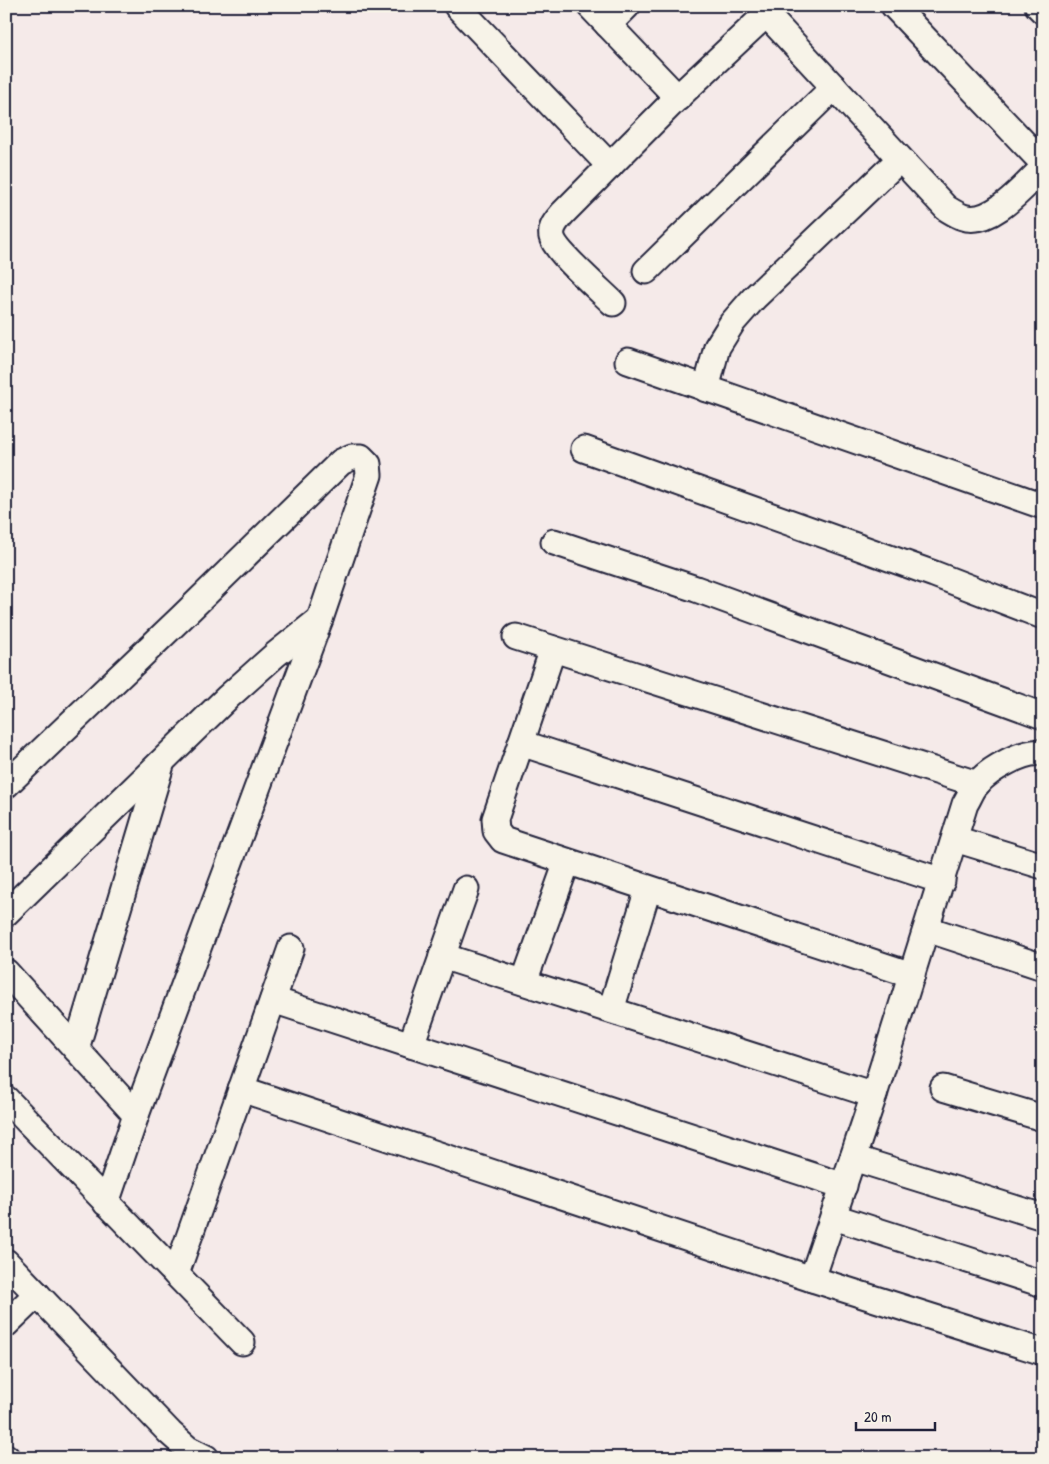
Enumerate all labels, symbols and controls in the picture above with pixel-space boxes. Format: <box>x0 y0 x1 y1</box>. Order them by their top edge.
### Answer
scale bar <box>856 1399 935 1431</box>
text: 20 m <box>864 1406 891 1427</box>

